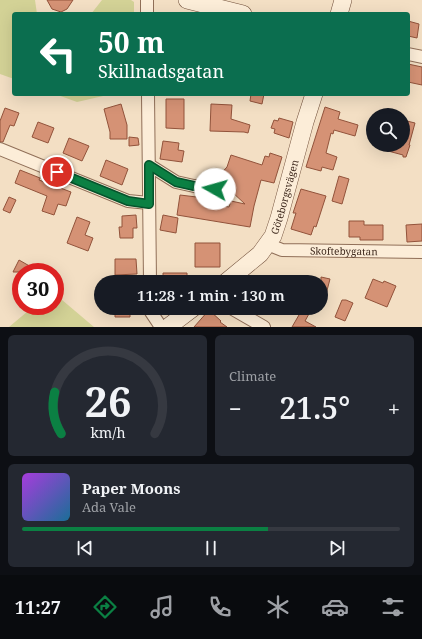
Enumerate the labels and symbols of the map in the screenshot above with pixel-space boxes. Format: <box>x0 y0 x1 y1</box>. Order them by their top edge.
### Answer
pin <box>40 155 74 189</box>
street label: Göteborgsvägen <box>267 157 302 236</box>
position arrow <box>194 168 236 210</box>
street label: Skoftebygatan <box>310 243 378 258</box>
speed limit sign: 30 <box>12 263 64 315</box>

